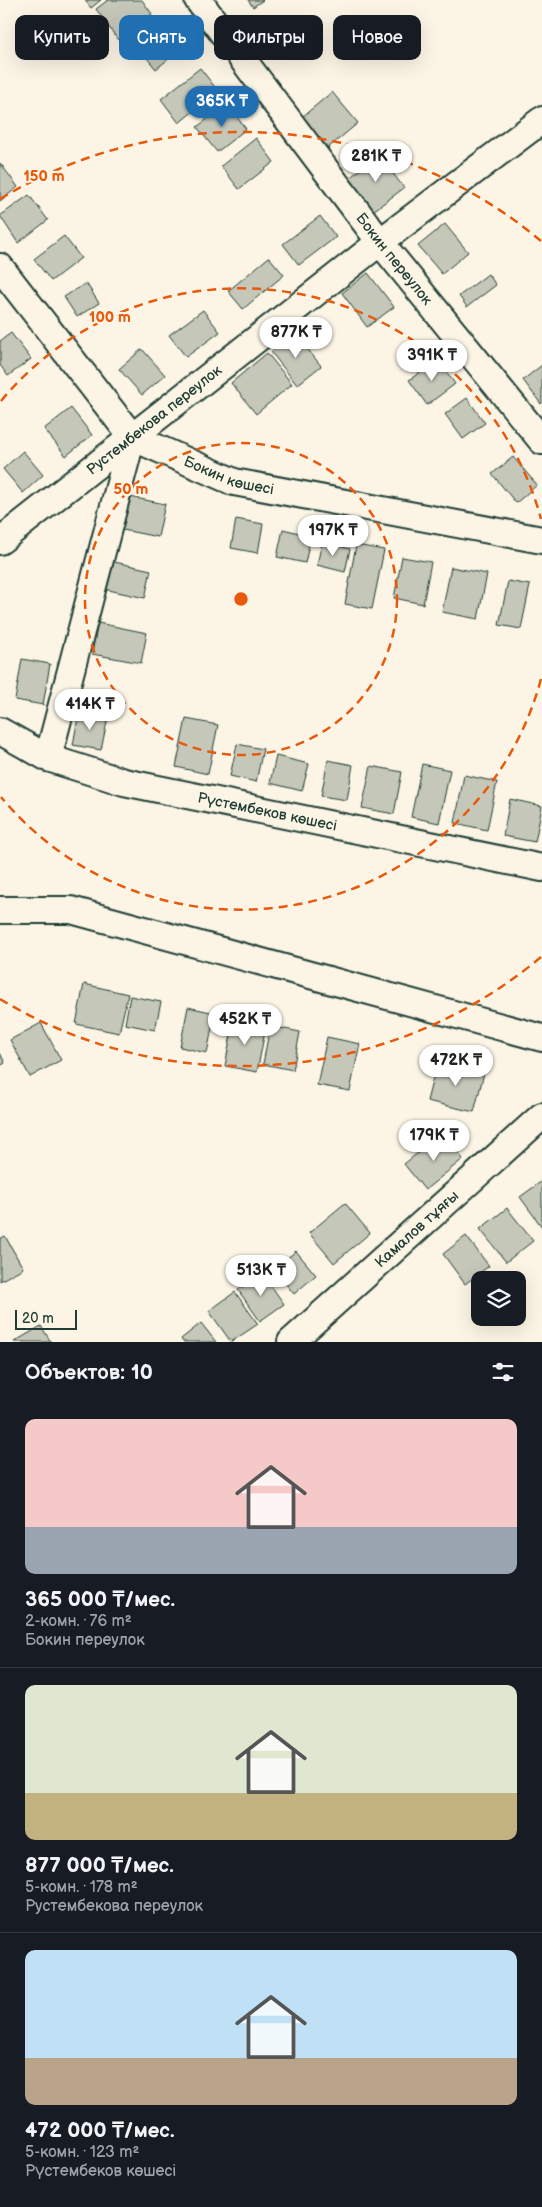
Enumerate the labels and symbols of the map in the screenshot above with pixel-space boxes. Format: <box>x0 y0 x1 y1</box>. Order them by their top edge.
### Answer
pin: 365K ₸ <box>181 86 263 128</box>
pin: 281K ₸ <box>335 140 417 183</box>
text: 150 m <box>23 167 65 186</box>
street label: Бокин переулок <box>352 209 437 309</box>
text: 100 m <box>89 308 131 327</box>
pin: 877K ₸ <box>255 316 337 359</box>
pin: 391K ₸ <box>391 340 473 382</box>
street label: Рустембекова переулок <box>82 361 226 479</box>
street label: Бокин көшесі <box>181 452 275 499</box>
text: 50 m <box>114 480 149 499</box>
pin: 197K ₸ <box>292 514 374 557</box>
centre of rings <box>232 590 250 608</box>
pin: 414K ₸ <box>49 688 131 731</box>
street label: Рүстембеков көшесі <box>196 788 339 835</box>
pin: 452K ₸ <box>204 1004 286 1046</box>
pin: 472K ₸ <box>415 1044 497 1087</box>
pin: 179K ₸ <box>393 1120 475 1162</box>
street label: Камалов тұяғы <box>371 1186 462 1272</box>
pin: 513K ₸ <box>220 1254 302 1297</box>
scale bar <box>15 1307 78 1330</box>

